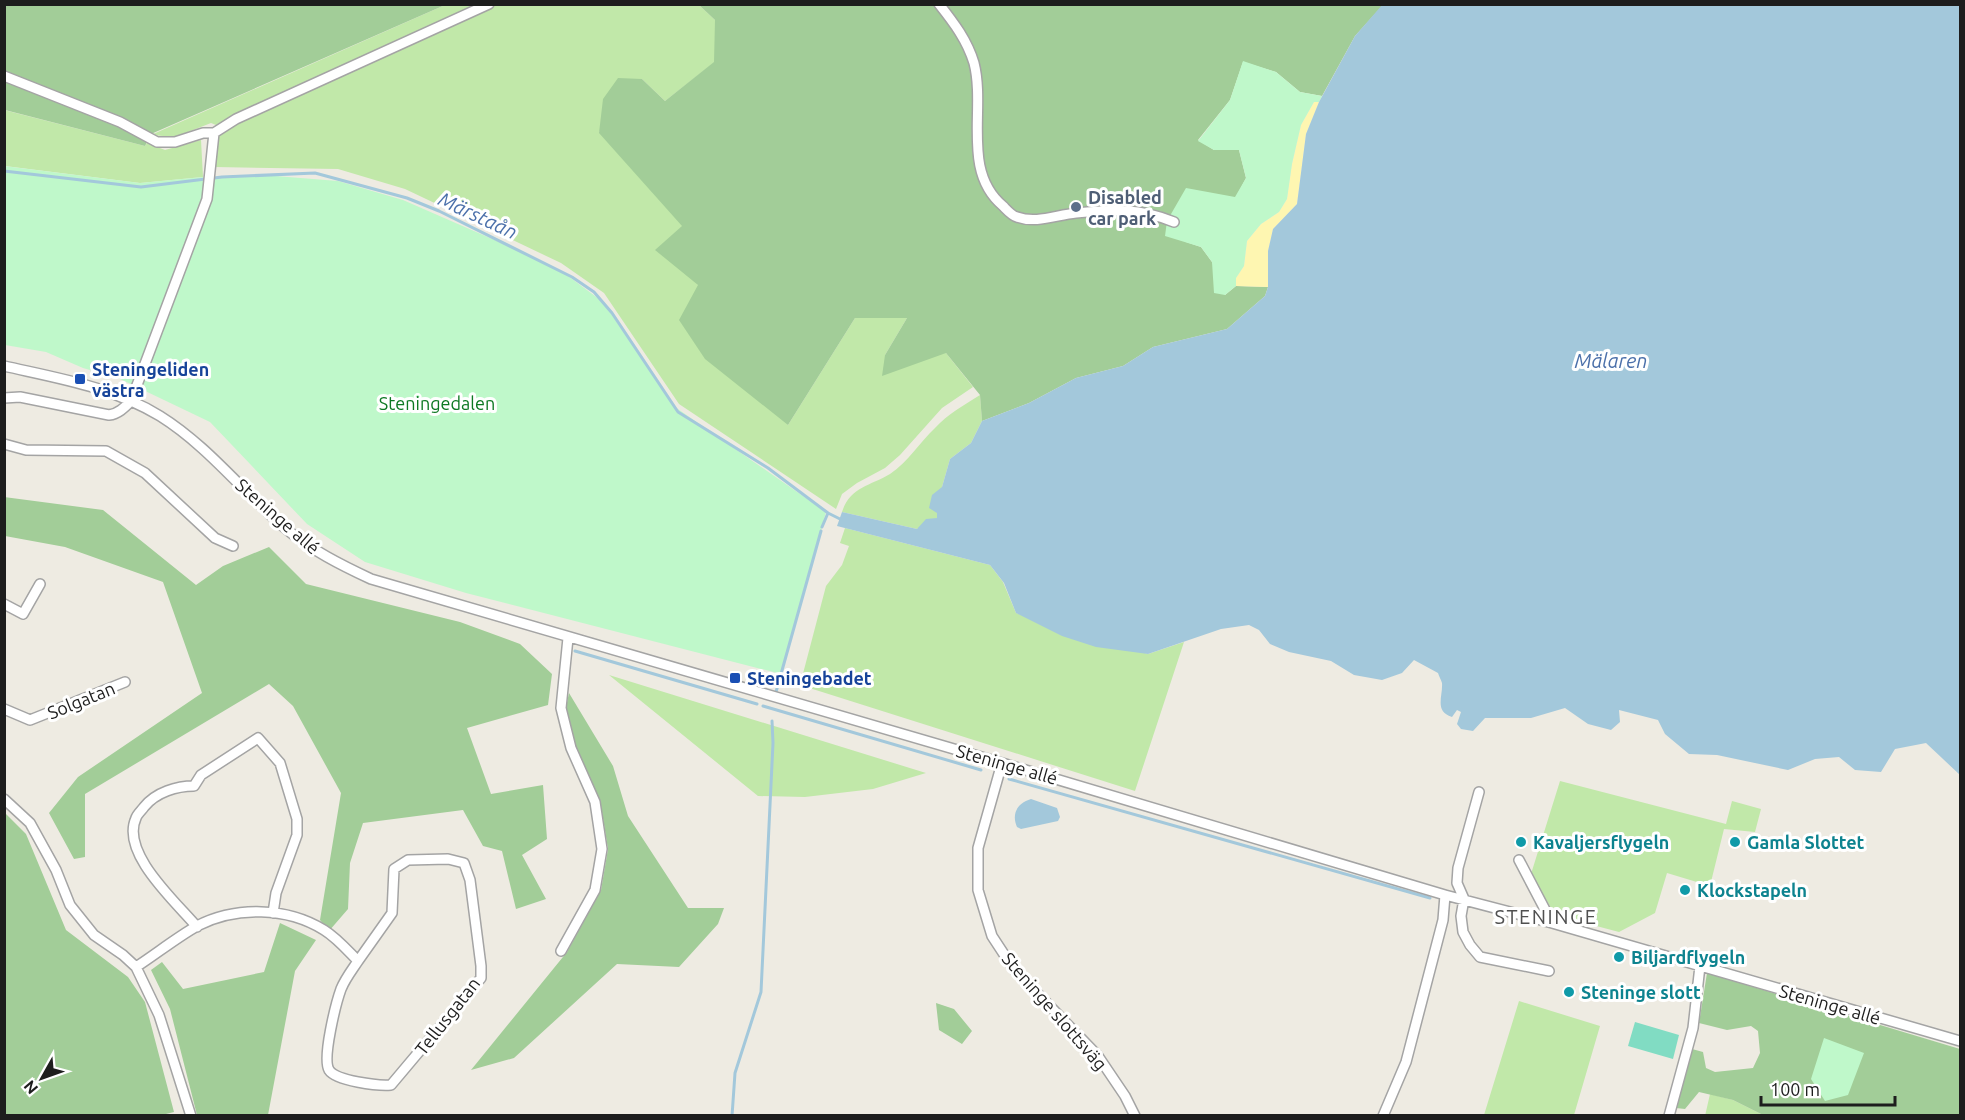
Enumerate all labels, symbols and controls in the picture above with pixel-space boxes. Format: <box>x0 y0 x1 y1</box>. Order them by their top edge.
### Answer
water label: Märstaån <box>435 187 521 243</box>
place label: Disabled car park <box>1088 187 1162 228</box>
marker: Disabled car park <box>1069 200 1083 214</box>
water label: Mälaren <box>1575 349 1647 372</box>
place label: Steningeliden västra <box>92 359 209 400</box>
marker: Steningeliden västra <box>73 372 87 386</box>
park label: Steningedalen <box>379 393 495 413</box>
street label: Steninge allé <box>232 474 324 558</box>
place label: Steningebadet <box>747 668 872 688</box>
marker: Steningebadet <box>728 671 742 685</box>
street label: Solgatan <box>44 677 118 723</box>
street label: Steninge allé <box>954 740 1060 788</box>
place label: Kavaljersflygeln <box>1533 832 1669 852</box>
place label: Gamla Slottet <box>1747 832 1865 852</box>
marker: Kavaljersflygeln <box>1514 835 1528 849</box>
marker: Gamla Slottet <box>1728 835 1742 849</box>
place label: Klockstapeln <box>1697 880 1807 900</box>
marker: Klockstapeln <box>1678 883 1692 897</box>
district label: STENINGE <box>1495 905 1597 928</box>
place label: Biljardflygeln <box>1631 947 1745 967</box>
street label: Steninge slottsväg <box>999 948 1111 1074</box>
marker: Biljardflygeln <box>1612 950 1626 964</box>
street label: Tellusgatan <box>411 973 483 1059</box>
street label: Steninge allé <box>1777 980 1883 1028</box>
place label: Steninge slott <box>1581 982 1701 1002</box>
marker: Steninge slott <box>1562 985 1576 999</box>
north arrow <box>12 1048 72 1108</box>
scale bar <box>1761 1069 1894 1107</box>
text: N <box>20 1077 41 1098</box>
text: 100 m <box>1770 1079 1820 1099</box>

